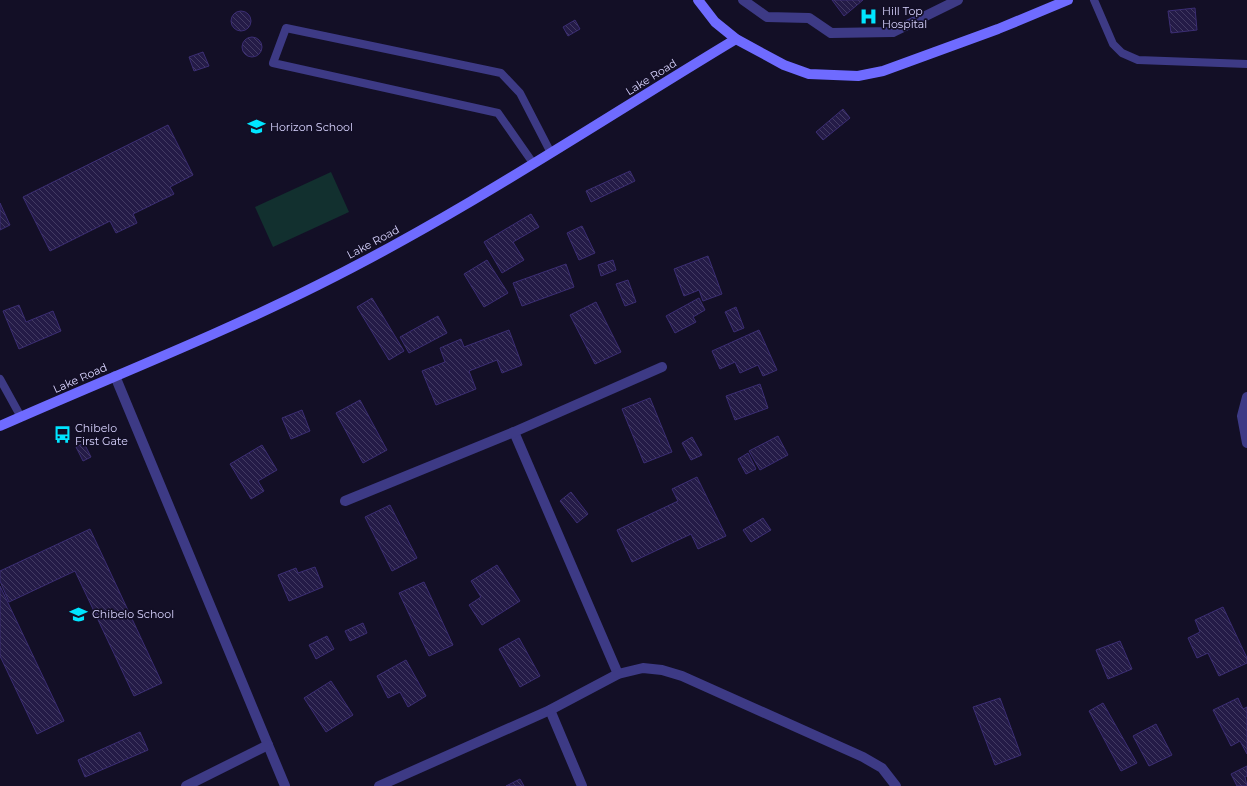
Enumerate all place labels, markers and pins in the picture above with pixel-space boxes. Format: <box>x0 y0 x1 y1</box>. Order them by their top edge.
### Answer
place label: Hill Top Hospital <box>882 4 927 31</box>
hospital icon: Hill Top Hospital <box>859 7 879 27</box>
school or university icon: Horizon School <box>247 117 267 137</box>
place label: Horizon School <box>270 120 353 134</box>
place label: Chibelo First Gate <box>75 421 128 448</box>
bus stop icon: Chibelo First Gate <box>52 424 72 444</box>
school or university icon: Chibelo School <box>69 604 89 624</box>
place label: Chibelo School <box>92 607 174 621</box>

